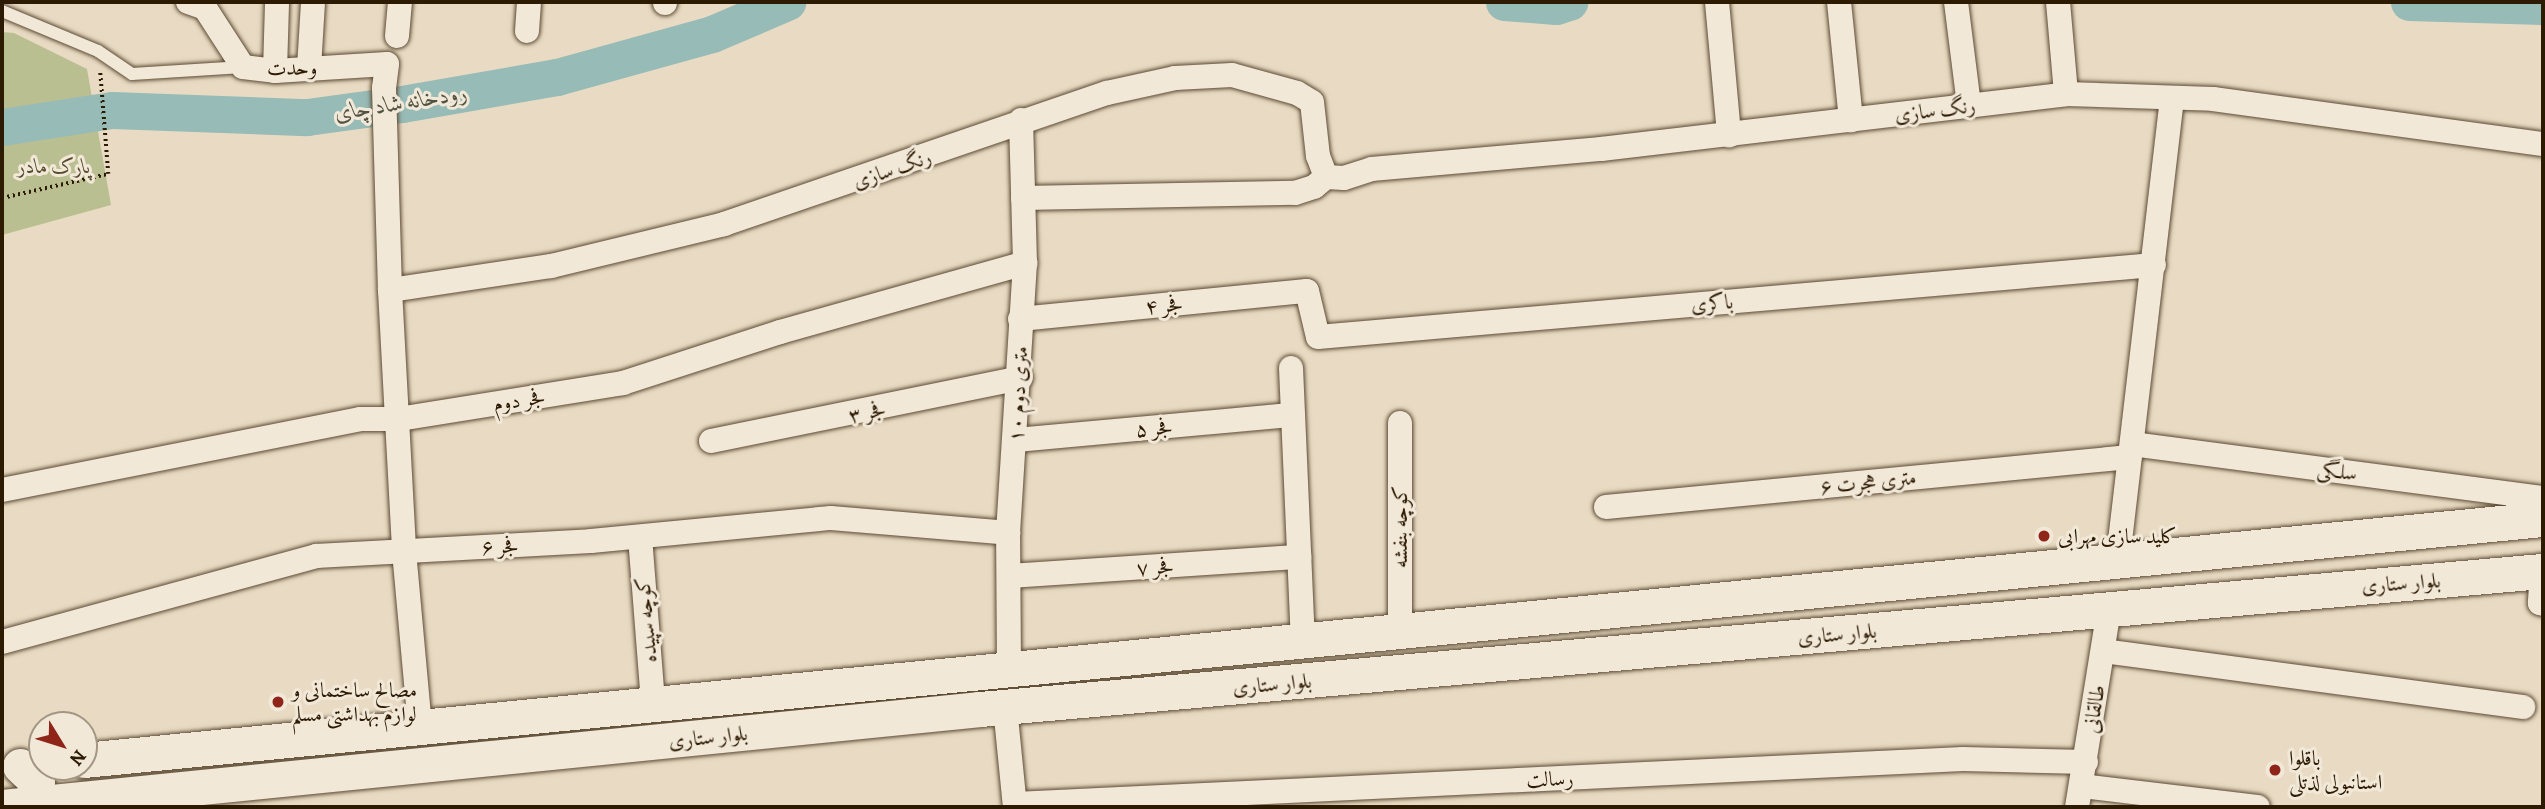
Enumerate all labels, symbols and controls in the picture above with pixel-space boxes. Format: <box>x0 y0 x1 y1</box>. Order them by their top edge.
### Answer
street label: وحدت <box>267 55 317 81</box>
water label: رودخانه شاد چای <box>333 79 469 127</box>
street label: رنگ سازی <box>1893 93 1977 127</box>
street label: رنگ سازی <box>849 144 935 194</box>
park label: پارک مادر <box>17 153 91 179</box>
street label: باکری <box>1690 289 1734 317</box>
street label: فجر ۴ <box>1144 291 1184 319</box>
street label: ۱۰ متری دوم <box>1003 345 1033 443</box>
street label: فجر دوم <box>491 383 547 417</box>
street label: فجر ۳ <box>846 396 888 428</box>
street label: فجر ۵ <box>1134 414 1174 442</box>
street label: سلگی <box>2316 456 2358 486</box>
street label: ۶ متری هجرت <box>1819 464 1917 500</box>
street label: کوچه بنفشه <box>1387 486 1413 568</box>
place label: کلید سازی مهرابی <box>2058 523 2177 549</box>
marker: کلید سازی مهرابی <box>2036 528 2052 544</box>
street label: فجر ۶ <box>481 532 519 560</box>
street label: فجر ۷ <box>1135 553 1175 581</box>
street label: بلوار ستاری <box>2361 568 2441 598</box>
street label: کوچه سپیده <box>630 576 662 664</box>
street label: بلوار ستاری <box>1796 618 1878 650</box>
street label: بلوار ستاری <box>1231 668 1313 700</box>
place label: مصالح ساختمانی و لوازم بهداشتی مسلم <box>292 677 417 727</box>
street label: طالقانی <box>2078 683 2110 735</box>
marker: مصالح ساختمانی و لوازم بهداشتی مسلم <box>270 694 286 710</box>
north arrow <box>28 711 98 781</box>
street label: بلوار ستاری <box>667 720 749 754</box>
text: N <box>63 744 92 771</box>
place label: باقلوا استانبولی لذتلی <box>2289 745 2382 795</box>
marker: باقلوا استانبولی لذتلی <box>2267 762 2283 778</box>
street label: رسالت <box>1526 766 1574 792</box>

